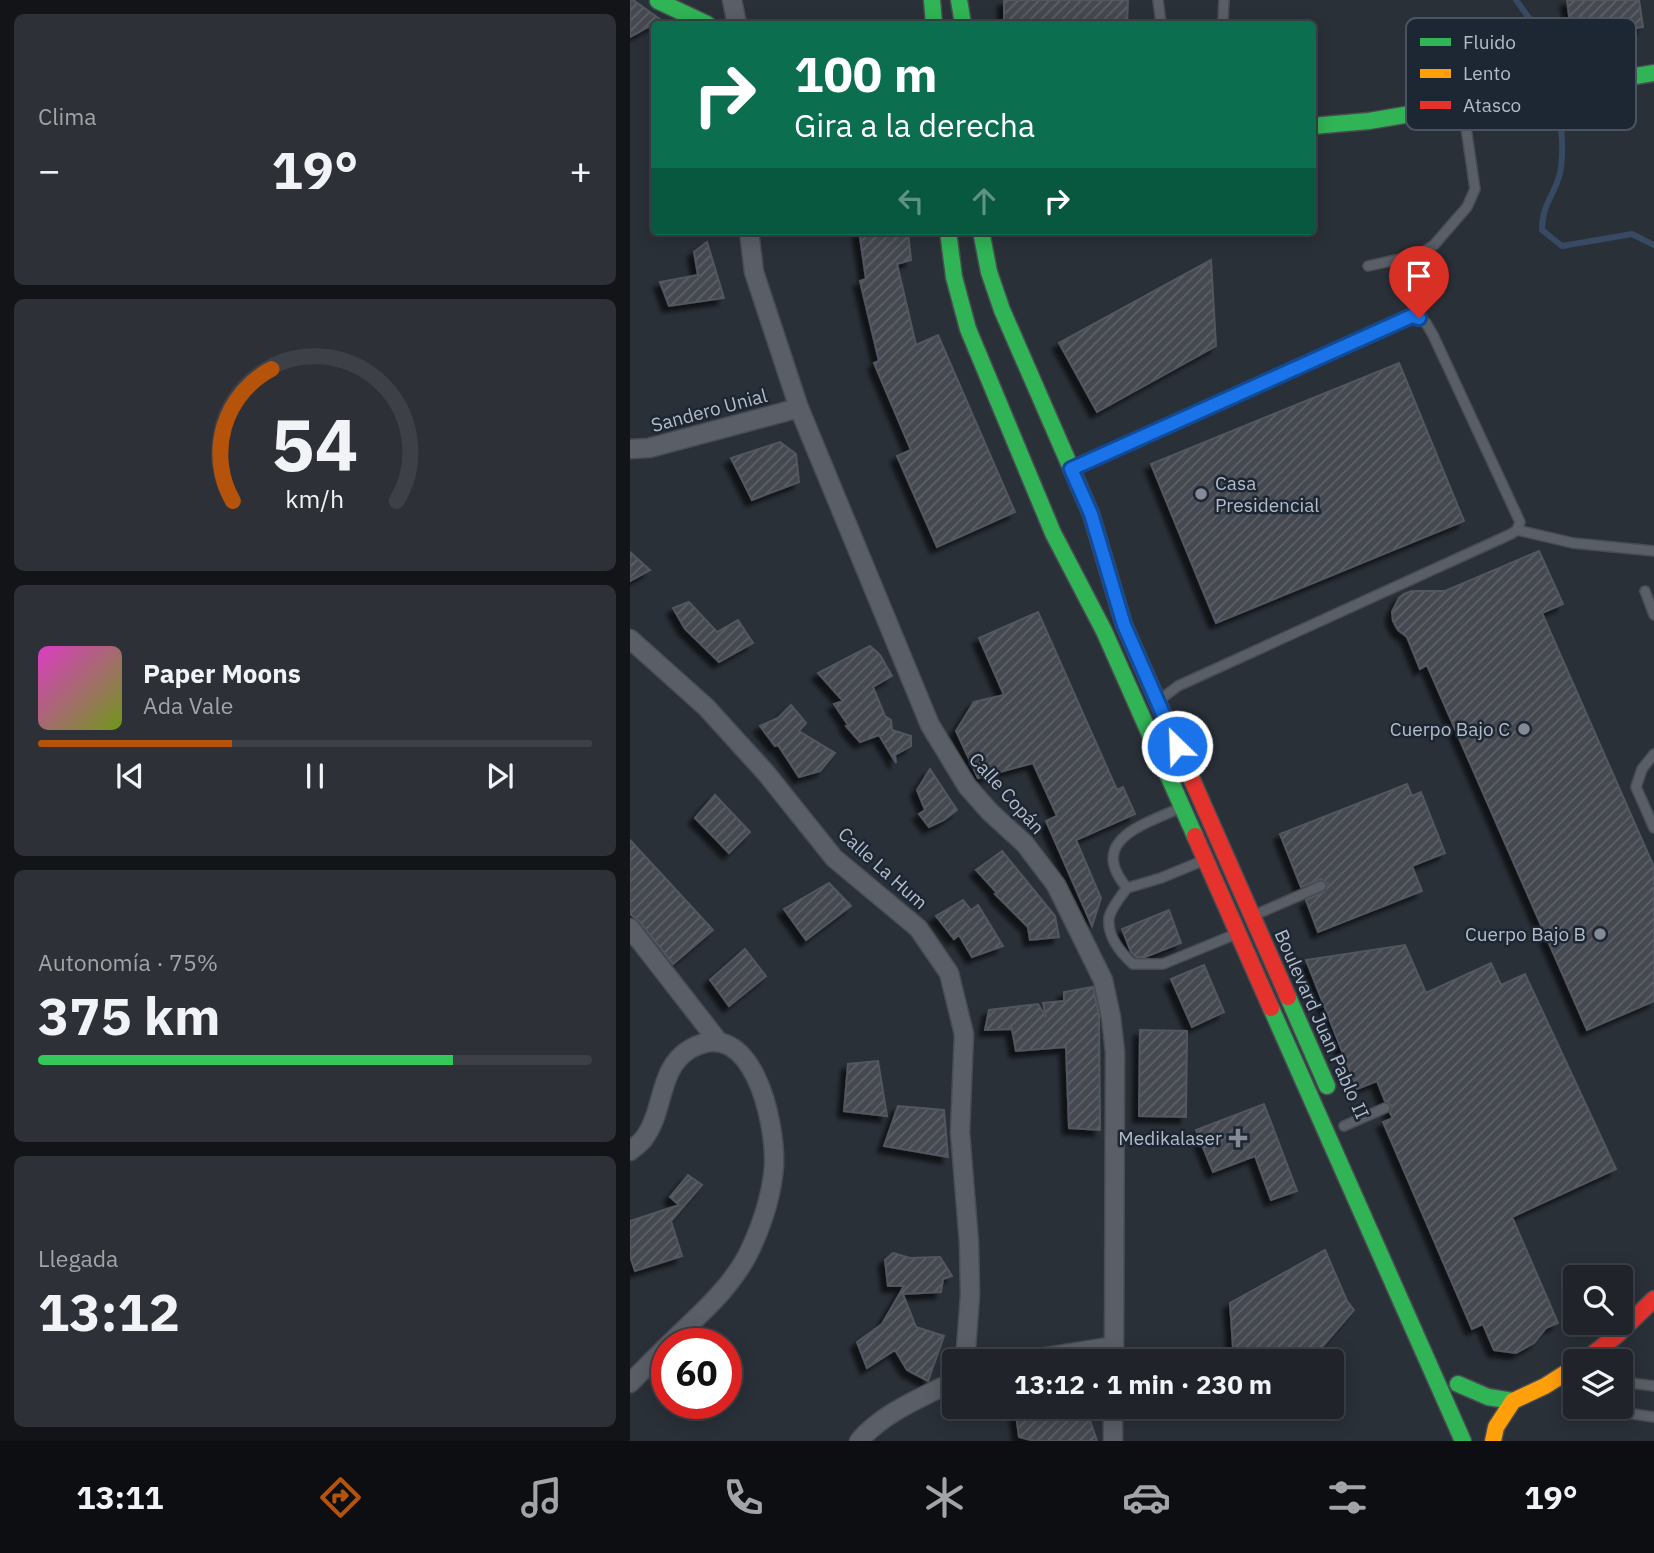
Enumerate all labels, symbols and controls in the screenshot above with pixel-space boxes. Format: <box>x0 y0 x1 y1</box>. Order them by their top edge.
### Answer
legend <box>1406 18 1636 130</box>
text: Fluido <box>1463 30 1516 54</box>
text: 100 m <box>794 42 938 105</box>
icon: right <box>679 49 770 140</box>
text: Lento <box>1463 61 1511 85</box>
text: Atasco <box>1463 93 1521 117</box>
text: Clima <box>38 101 97 131</box>
text: Gira a la derecha <box>794 104 1035 146</box>
text: 19° <box>272 136 358 203</box>
text: − <box>38 145 61 194</box>
text: + <box>569 145 592 194</box>
icon: left <box>892 182 930 220</box>
icon: ahead <box>965 182 1003 220</box>
icon: right <box>1038 182 1076 220</box>
pin <box>1389 246 1449 318</box>
icon: arrive <box>1400 257 1438 295</box>
street label: Sandero Unial <box>648 383 770 437</box>
text: 54 <box>271 397 359 492</box>
place label: Casa Presidencial <box>1215 471 1320 517</box>
text: km/h <box>286 482 344 515</box>
marker: Casa Presidencial <box>1193 486 1209 502</box>
text: Paper Moons <box>143 656 301 690</box>
text: Ada Vale <box>143 690 233 720</box>
position arrow <box>1140 709 1214 783</box>
place label: Cuerpo Bajo C <box>1390 717 1510 741</box>
marker: Cuerpo Bajo C <box>1516 721 1532 737</box>
street label: Calle Copán <box>964 747 1050 839</box>
icon: previous <box>111 757 149 795</box>
icon: pause <box>296 757 334 795</box>
icon: next <box>481 757 519 795</box>
street label: Calle La Hum <box>833 822 933 914</box>
place label: Cuerpo Bajo B <box>1465 922 1586 946</box>
street label: Boulevard Juan Pablo II <box>1269 926 1375 1122</box>
marker: Cuerpo Bajo B <box>1592 926 1608 942</box>
text: Autonomía · 75% <box>38 947 218 977</box>
text: 375 km <box>38 982 220 1049</box>
place label: Medikalaser <box>1118 1126 1222 1150</box>
marker: Medikalaser <box>1228 1128 1248 1148</box>
text: Llegada <box>38 1243 118 1273</box>
map controls <box>1563 1265 1633 1419</box>
button: search <box>1563 1265 1633 1335</box>
text: 13:12 <box>38 1278 180 1345</box>
speed limit sign: 60 <box>651 1328 742 1419</box>
button: layers <box>1563 1349 1633 1419</box>
text: 13:12 · 1 min · 230 m <box>1014 1367 1272 1401</box>
icon: directions <box>316 1473 365 1522</box>
icon: music <box>517 1473 566 1522</box>
icon: phone <box>719 1473 768 1522</box>
icon: climate <box>920 1473 969 1522</box>
icon: car <box>1122 1473 1171 1522</box>
icon: filters <box>1323 1473 1372 1522</box>
text: 13:11 <box>76 1476 164 1518</box>
text: 19° <box>1524 1476 1578 1518</box>

